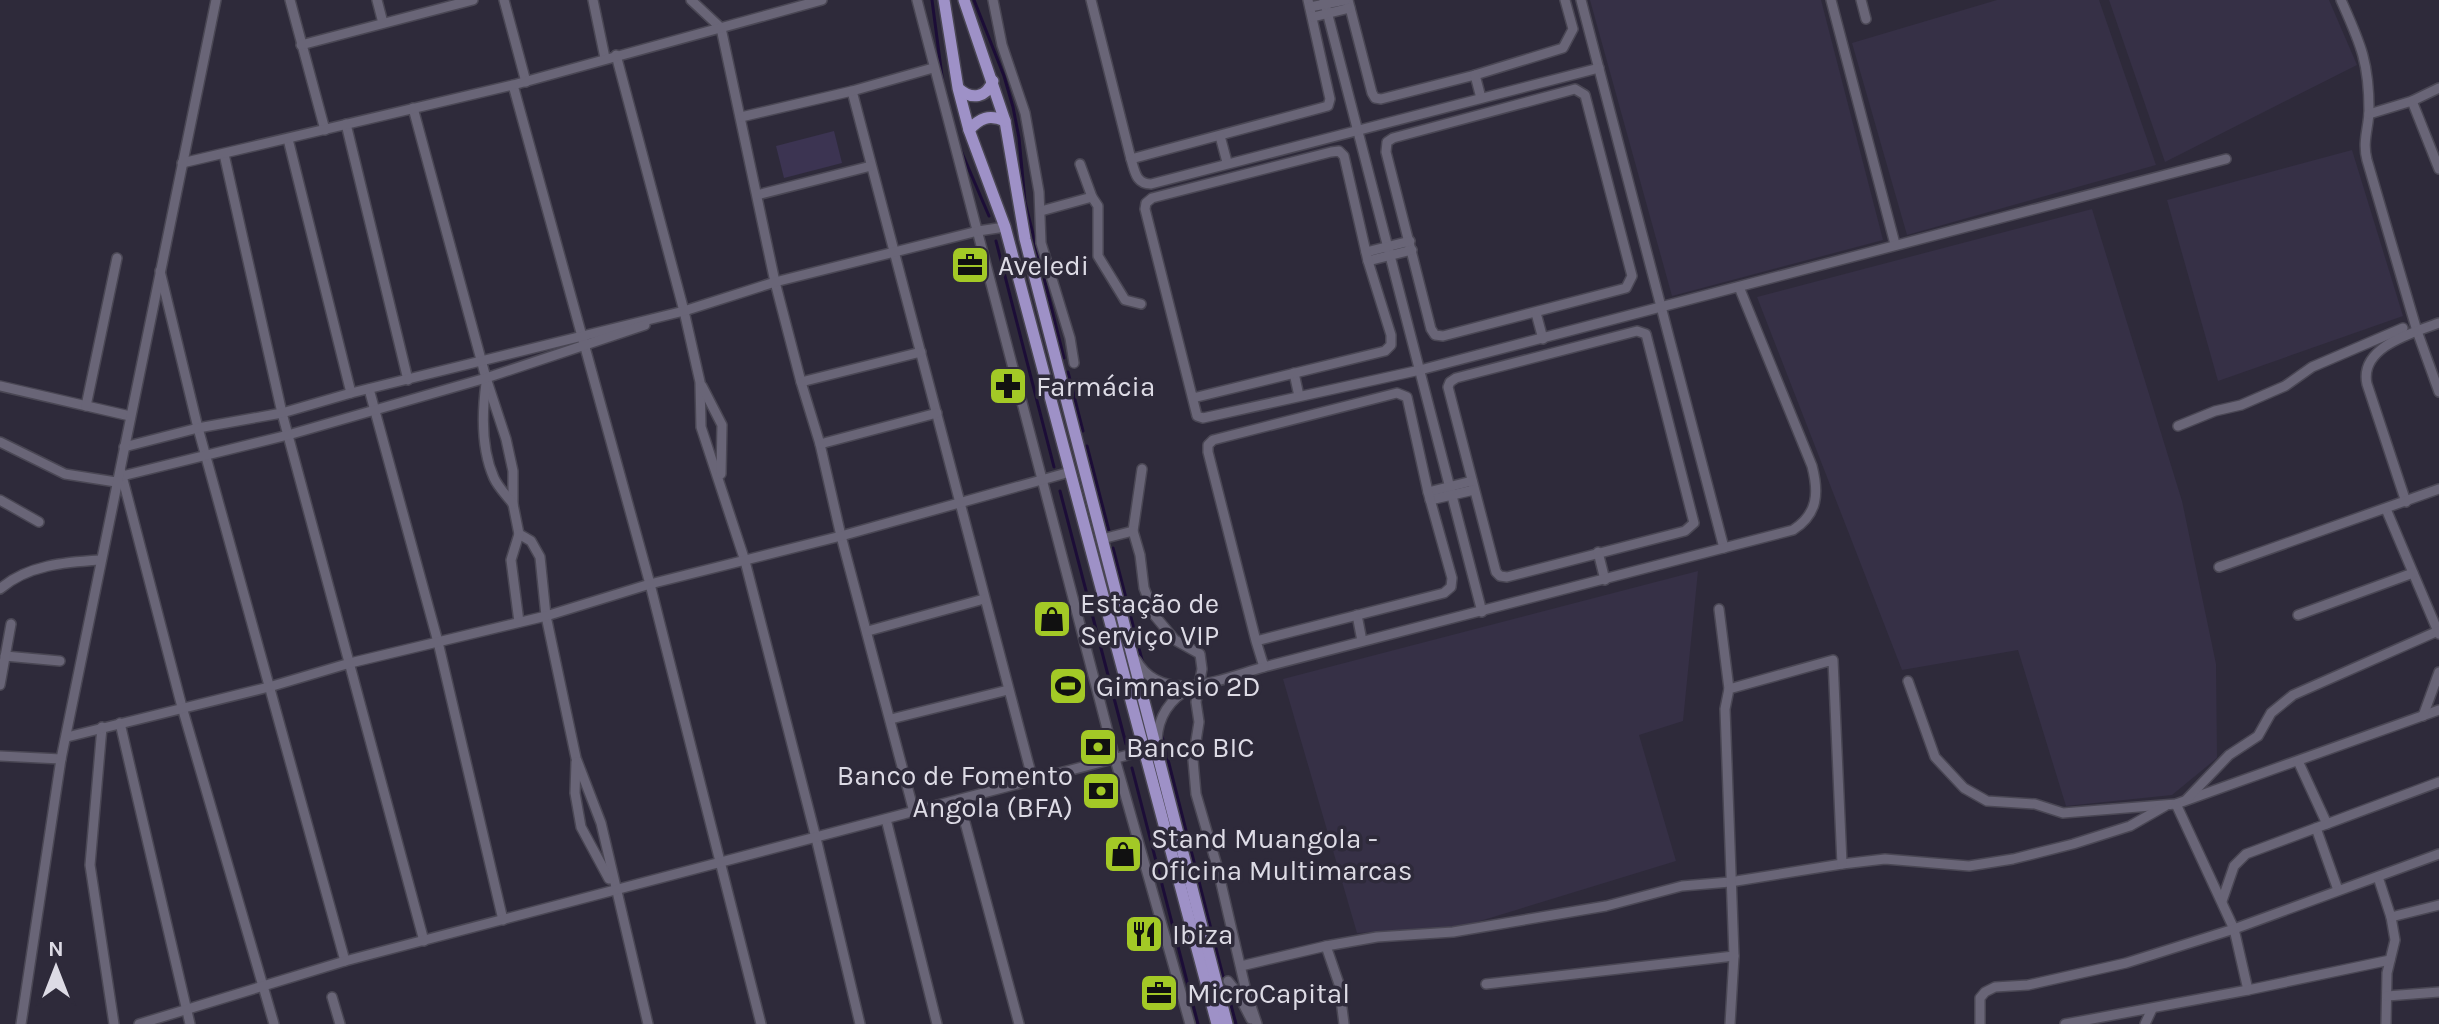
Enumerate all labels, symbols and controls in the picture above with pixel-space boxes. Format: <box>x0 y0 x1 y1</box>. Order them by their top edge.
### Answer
office icon: Aveledi <box>949 244 991 286</box>
place label: Aveledi <box>998 249 1089 282</box>
pharmacy icon: Farmácia <box>987 365 1029 407</box>
place label: Farmácia <box>1036 370 1155 403</box>
place label: Estação de Serviço VIP <box>1080 587 1219 652</box>
shop icon: Estação de Serviço VIP <box>1031 598 1073 640</box>
sports icon: Gimnasio 2D <box>1047 665 1089 707</box>
place label: Gimnasio 2D <box>1096 670 1261 703</box>
bank icon: Banco BIC <box>1077 726 1119 768</box>
place label: Banco BIC <box>1126 731 1255 764</box>
place label: Banco de Fomento Angola (BFA) <box>837 759 1073 824</box>
bank icon: Banco de Fomento Angola (BFA) <box>1080 770 1122 812</box>
place label: Stand Muangola - Oficina Multimarcas <box>1151 822 1412 887</box>
shop icon: Stand Muangola - Oficina Multimarcas <box>1102 833 1144 875</box>
restaurant icon: Ibiza <box>1123 913 1165 955</box>
place label: Ibiza <box>1172 918 1233 951</box>
north arrow <box>16 928 96 1008</box>
text: N <box>48 936 64 962</box>
office icon: MicroCapital <box>1138 972 1180 1014</box>
place label: MicroCapital <box>1187 977 1350 1010</box>

